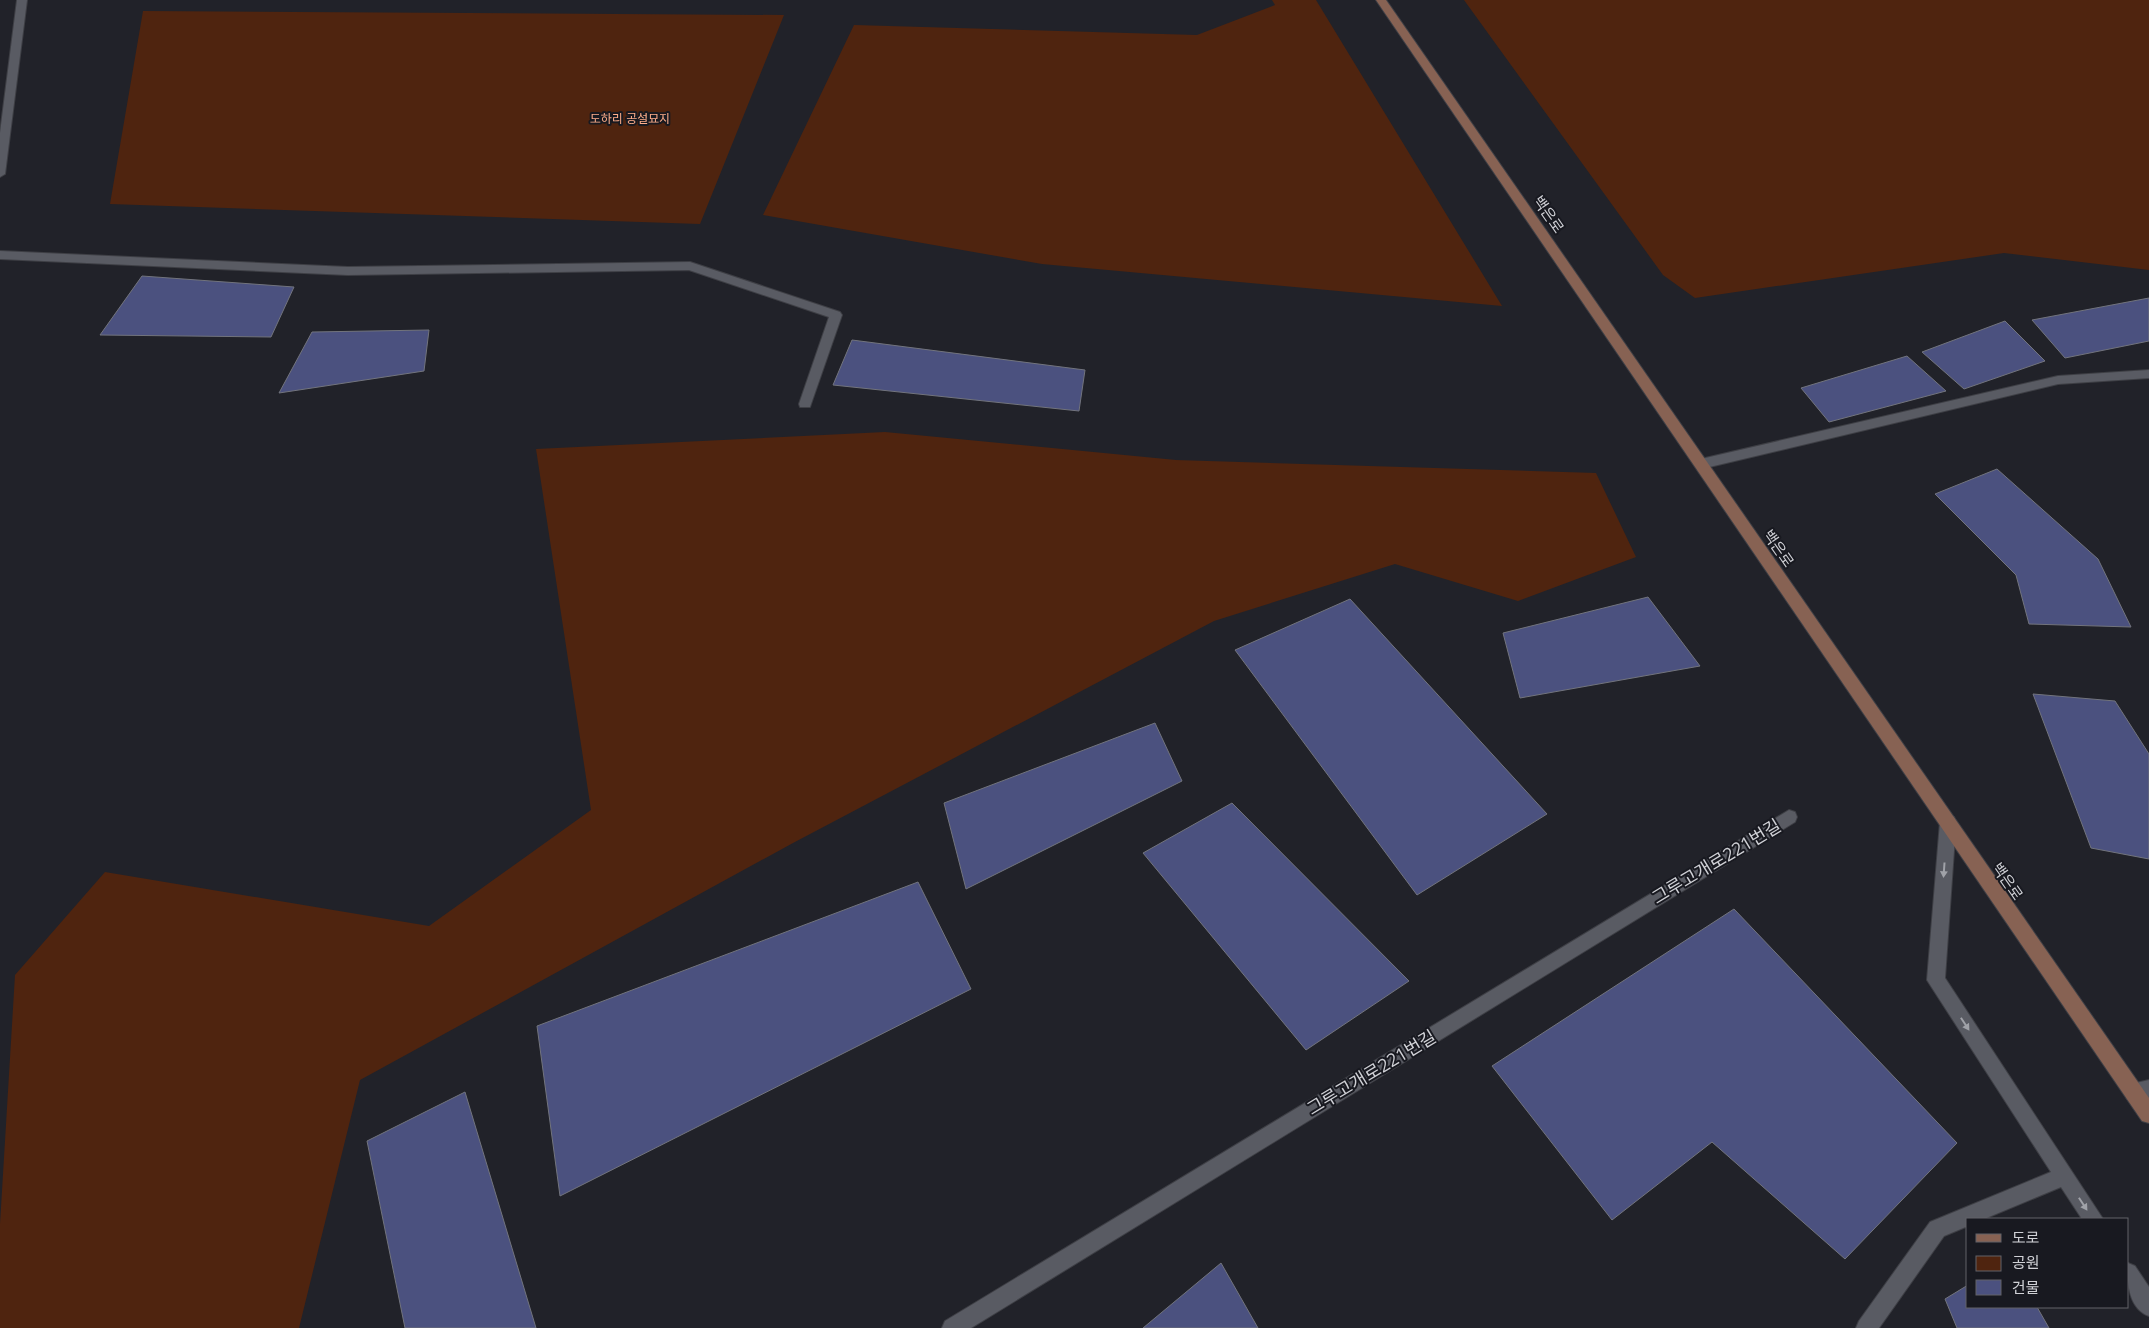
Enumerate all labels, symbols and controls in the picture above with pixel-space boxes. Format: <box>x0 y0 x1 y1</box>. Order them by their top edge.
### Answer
park label: 도하리 공설묘지 <box>590 110 670 127</box>
street label: 백은로 <box>1529 191 1569 237</box>
street label: 백은로 <box>1759 525 1799 571</box>
street label: 그루고개로221번길 <box>1647 813 1785 909</box>
street label: 백은로 <box>1988 858 2028 904</box>
one-way arrow <box>1940 863 1948 879</box>
one-way arrow <box>1960 1017 1969 1030</box>
street label: 그루고개로221번길 <box>1302 1024 1440 1120</box>
one-way arrow <box>2078 1197 2087 1210</box>
legend <box>1966 1218 2129 1308</box>
text: 도로 <box>2012 1227 2040 1247</box>
text: 공원 <box>2012 1252 2040 1272</box>
text: 건물 <box>2012 1277 2040 1297</box>

